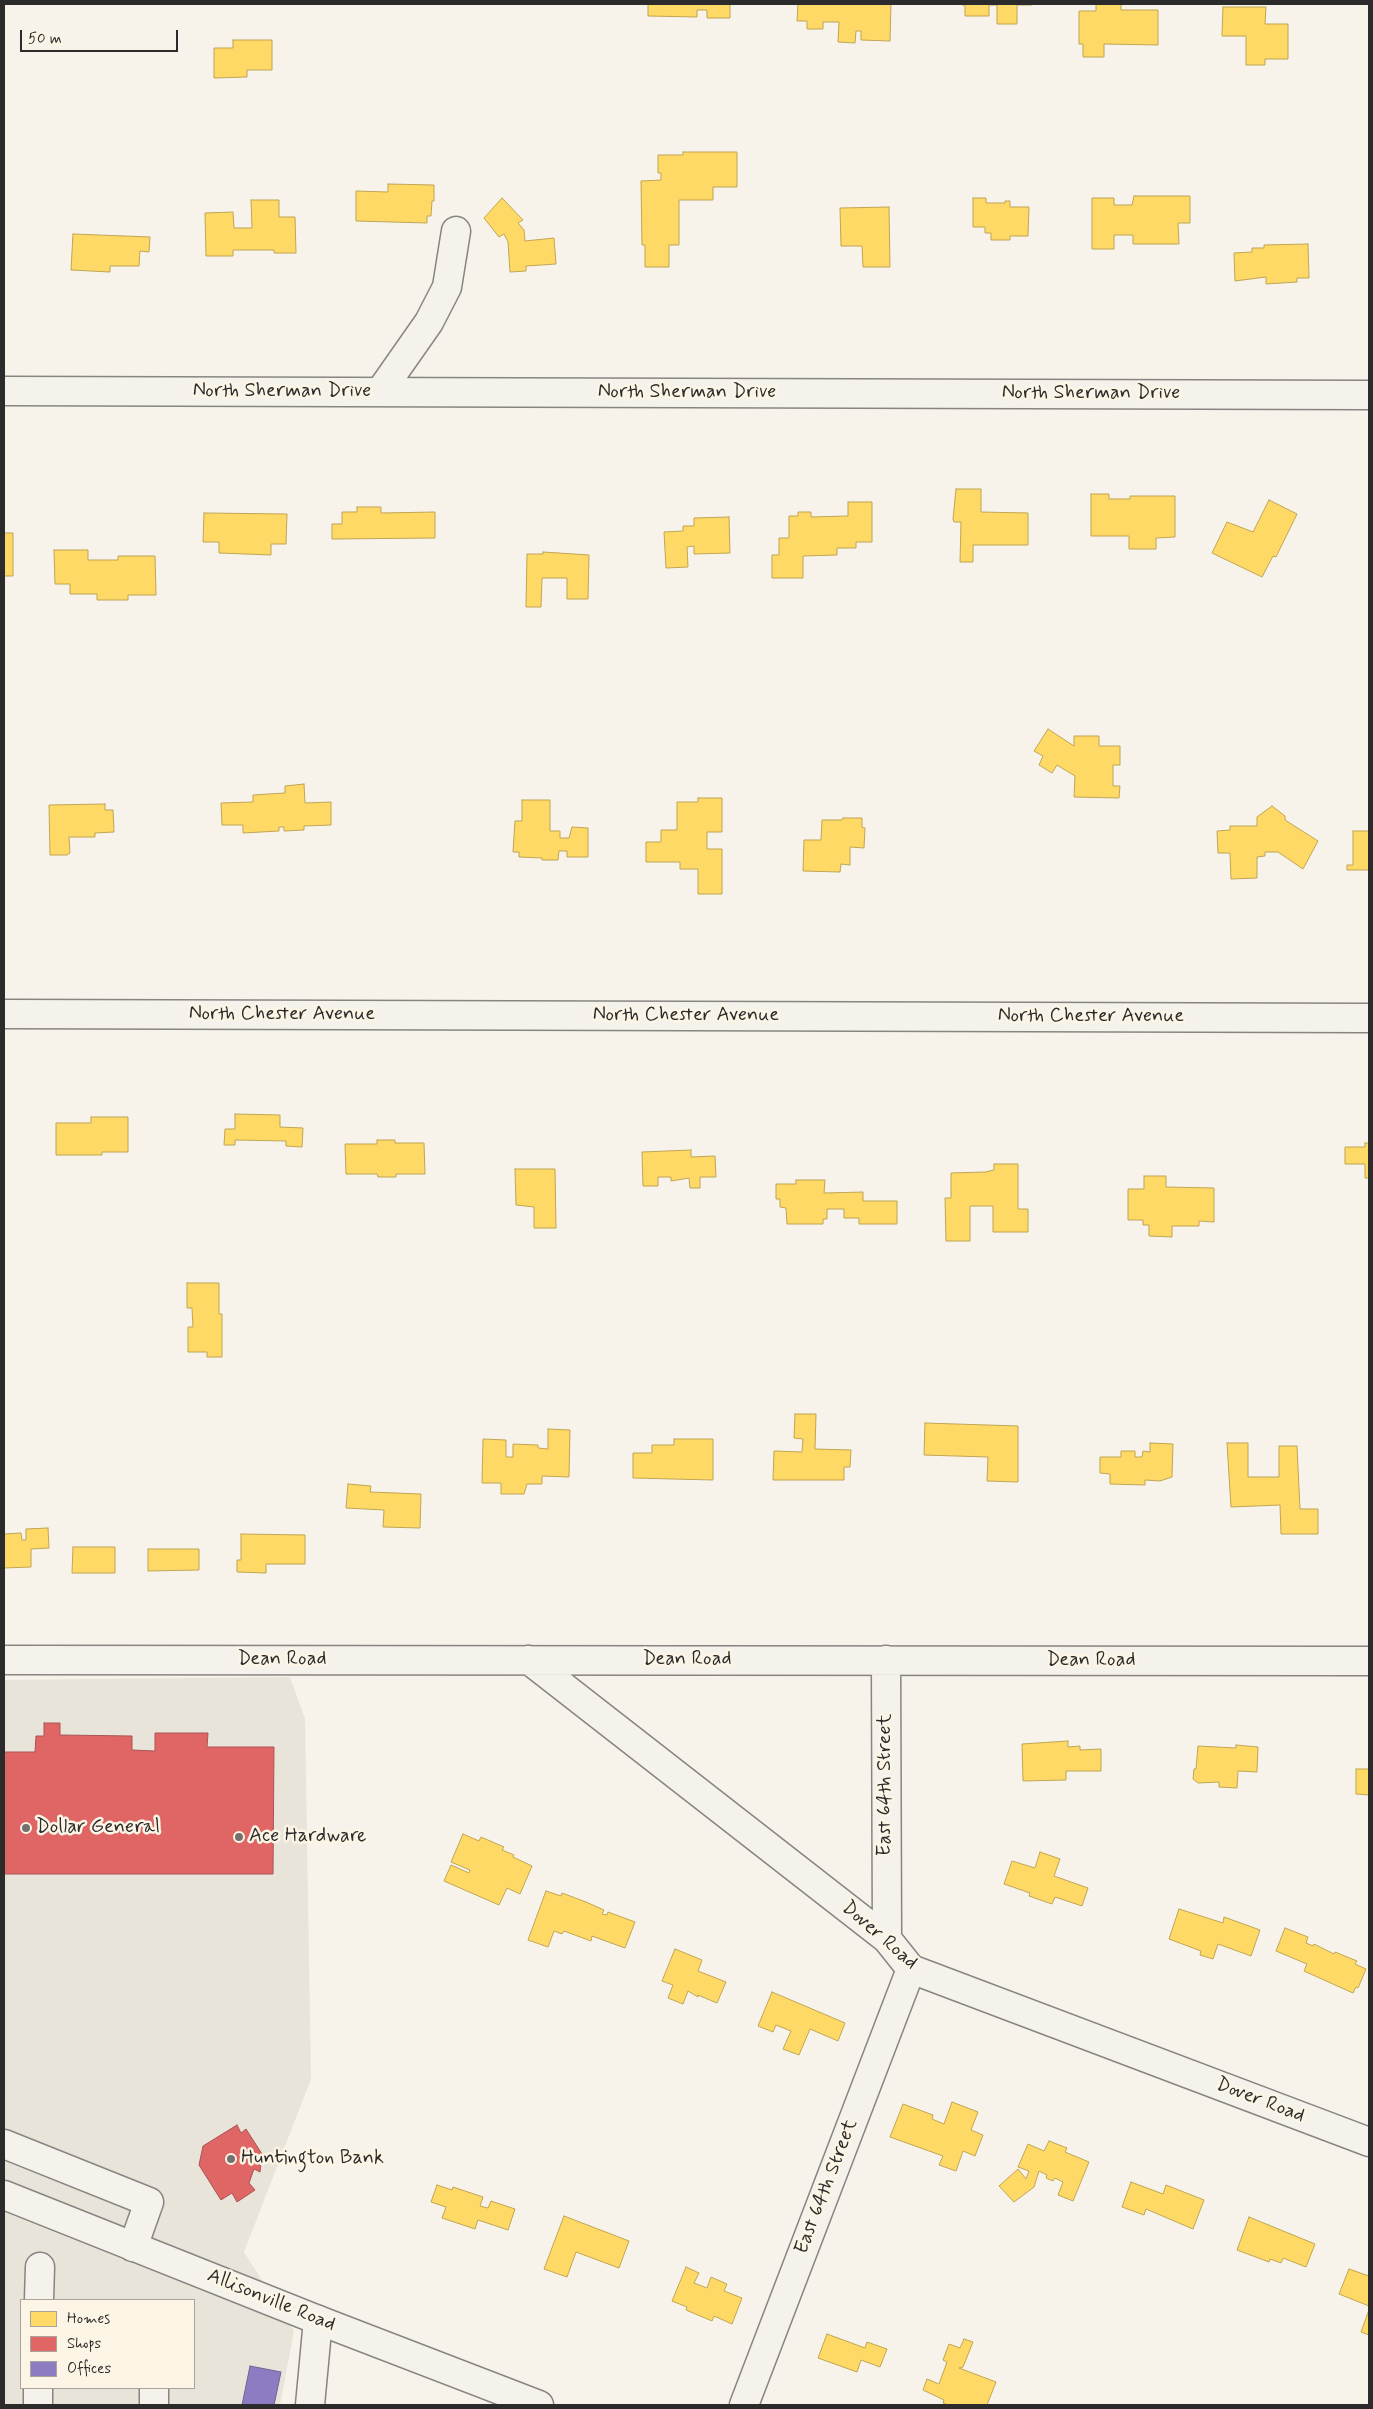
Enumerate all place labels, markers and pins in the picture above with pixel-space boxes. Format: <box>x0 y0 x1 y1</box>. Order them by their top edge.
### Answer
place label: Dollar General <box>36 1816 160 1840</box>
marker: Dollar General <box>20 1822 32 1834</box>
place label: Ace Hardware <box>249 1825 366 1849</box>
marker: Ace Hardware <box>233 1831 245 1843</box>
place label: Huntington Bank <box>241 2147 384 2171</box>
marker: Huntington Bank <box>225 2153 237 2165</box>

